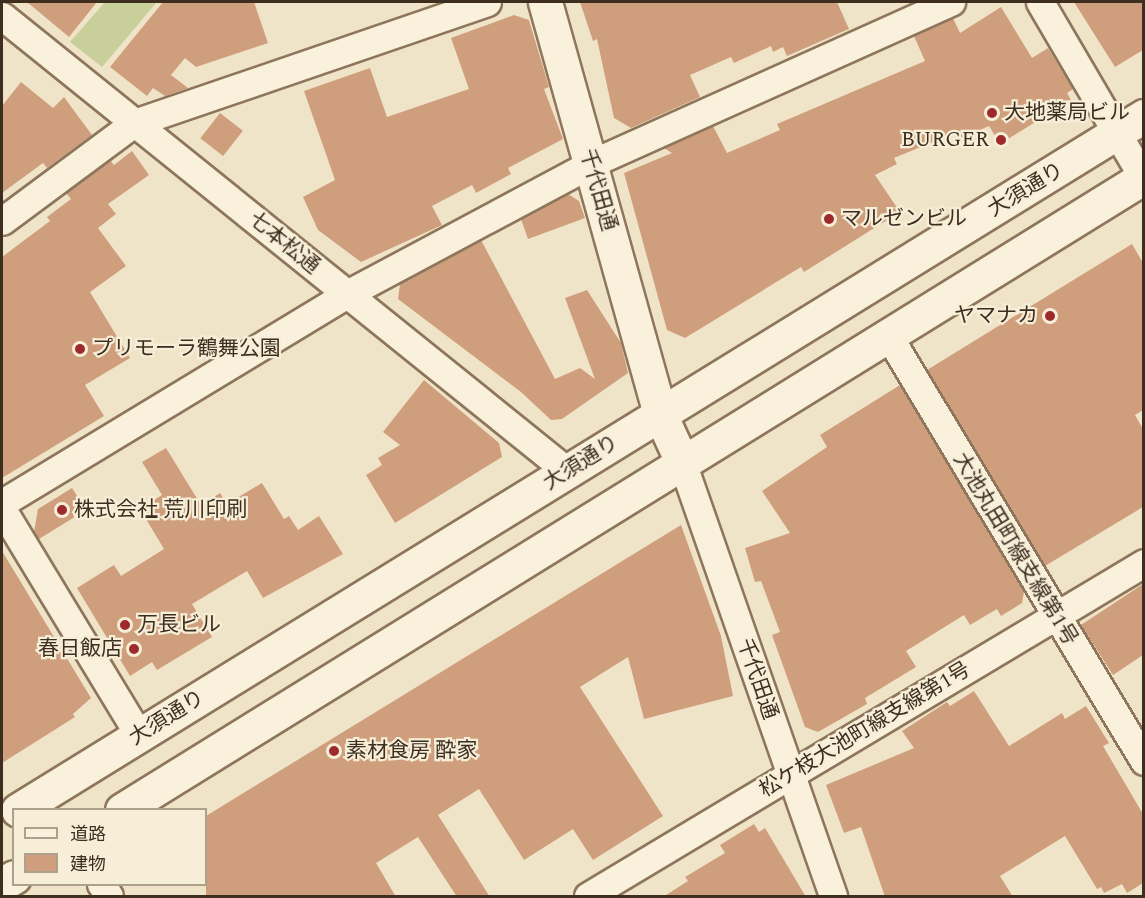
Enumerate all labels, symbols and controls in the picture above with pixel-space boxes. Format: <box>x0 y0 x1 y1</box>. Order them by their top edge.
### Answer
place label: 大地薬局ビル <box>1004 100 1130 126</box>
marker: 大地薬局ビル <box>985 106 999 120</box>
place label: BURGER <box>901 127 989 153</box>
marker: BURGER <box>994 133 1008 147</box>
street label: 千代田通 <box>574 146 622 234</box>
street label: 大須通り <box>984 158 1068 222</box>
place label: マルゼンビル <box>841 206 967 232</box>
street label: 七本松通 <box>243 207 325 279</box>
marker: マルゼンビル <box>822 212 836 226</box>
place label: ヤマナカ <box>954 303 1038 329</box>
marker: ヤマナカ <box>1043 309 1057 323</box>
place label: プリモーラ鶴舞公園 <box>92 336 281 362</box>
marker: プリモーラ鶴舞公園 <box>73 342 87 356</box>
street label: 大須通り <box>539 430 623 496</box>
street label: 大池丸田町線支線第1号 <box>947 448 1083 650</box>
place label: 株式会社 荒川印刷 <box>74 497 247 523</box>
marker: 株式会社 荒川印刷 <box>55 503 69 517</box>
place label: 万長ビル <box>137 612 221 638</box>
marker: 万長ビル <box>118 618 132 632</box>
street label: 千代田通 <box>731 635 783 723</box>
place label: 春日飯店 <box>38 636 122 662</box>
marker: 春日飯店 <box>127 642 141 656</box>
street label: 松ケ枝大池町線支線第1号 <box>755 657 975 803</box>
street label: 大須通り <box>125 685 209 751</box>
place label: 素材食房 酔家 <box>346 738 477 764</box>
marker: 素材食房 酔家 <box>327 744 341 758</box>
legend <box>12 808 207 886</box>
text: 道路 <box>70 821 106 848</box>
text: 建物 <box>70 851 106 878</box>

